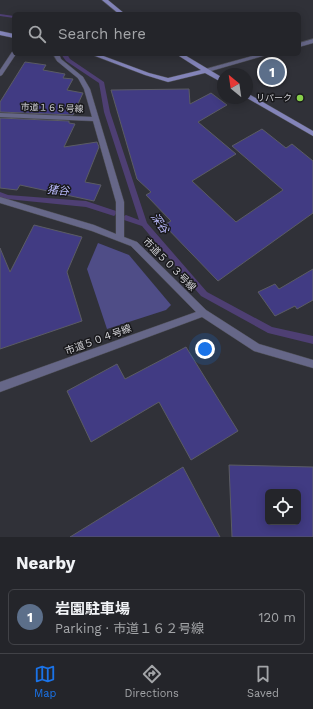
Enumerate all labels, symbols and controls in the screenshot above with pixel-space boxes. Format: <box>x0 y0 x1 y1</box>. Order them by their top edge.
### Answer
search box <box>12 12 301 56</box>
icon: search <box>26 23 48 45</box>
text: Search here <box>58 25 146 43</box>
pin: 1 <box>259 57 285 87</box>
north arrow <box>217 68 253 104</box>
place label: リパーク <box>256 93 292 103</box>
marker: リパーク <box>295 93 305 103</box>
street label: 市道１６５号線 <box>20 102 85 114</box>
water label: 猪谷 <box>46 183 70 198</box>
water label: 深谷 <box>148 211 172 237</box>
street label: 市道５０３号線 <box>141 236 198 293</box>
street label: 市道５０４号線 <box>63 322 133 357</box>
your location <box>195 339 215 359</box>
map controls <box>265 489 301 525</box>
button: locate <box>265 489 301 525</box>
text: Nearby <box>16 553 75 573</box>
text: 岩園駐車場 <box>55 600 130 618</box>
text: 1 <box>27 610 33 625</box>
text: 120 m <box>258 610 296 625</box>
text: Parking · 市道１６２号線 <box>55 621 204 636</box>
tab: Map <box>34 663 56 700</box>
tab: Directions <box>125 663 179 700</box>
tab: Saved <box>247 663 279 700</box>

